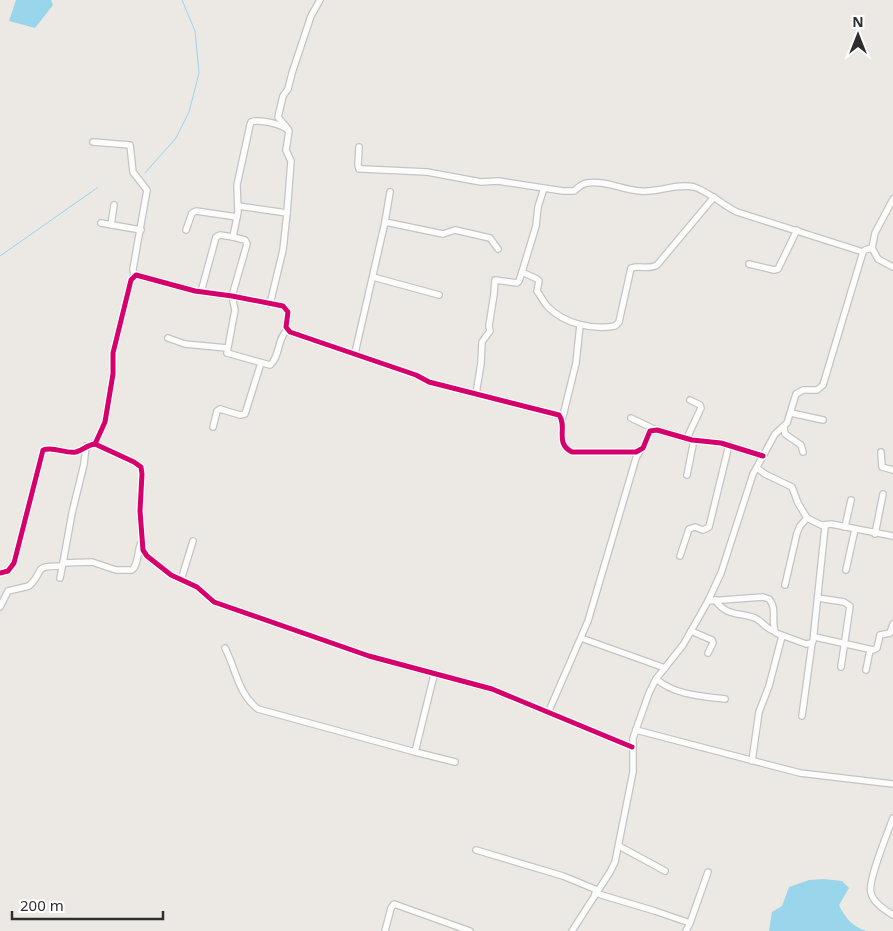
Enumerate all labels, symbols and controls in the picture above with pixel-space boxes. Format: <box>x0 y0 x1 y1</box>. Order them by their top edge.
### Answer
north arrow <box>833 10 883 60</box>
text: N <box>852 12 864 31</box>
scale bar <box>12 888 164 920</box>
text: 200 m <box>20 895 64 915</box>

